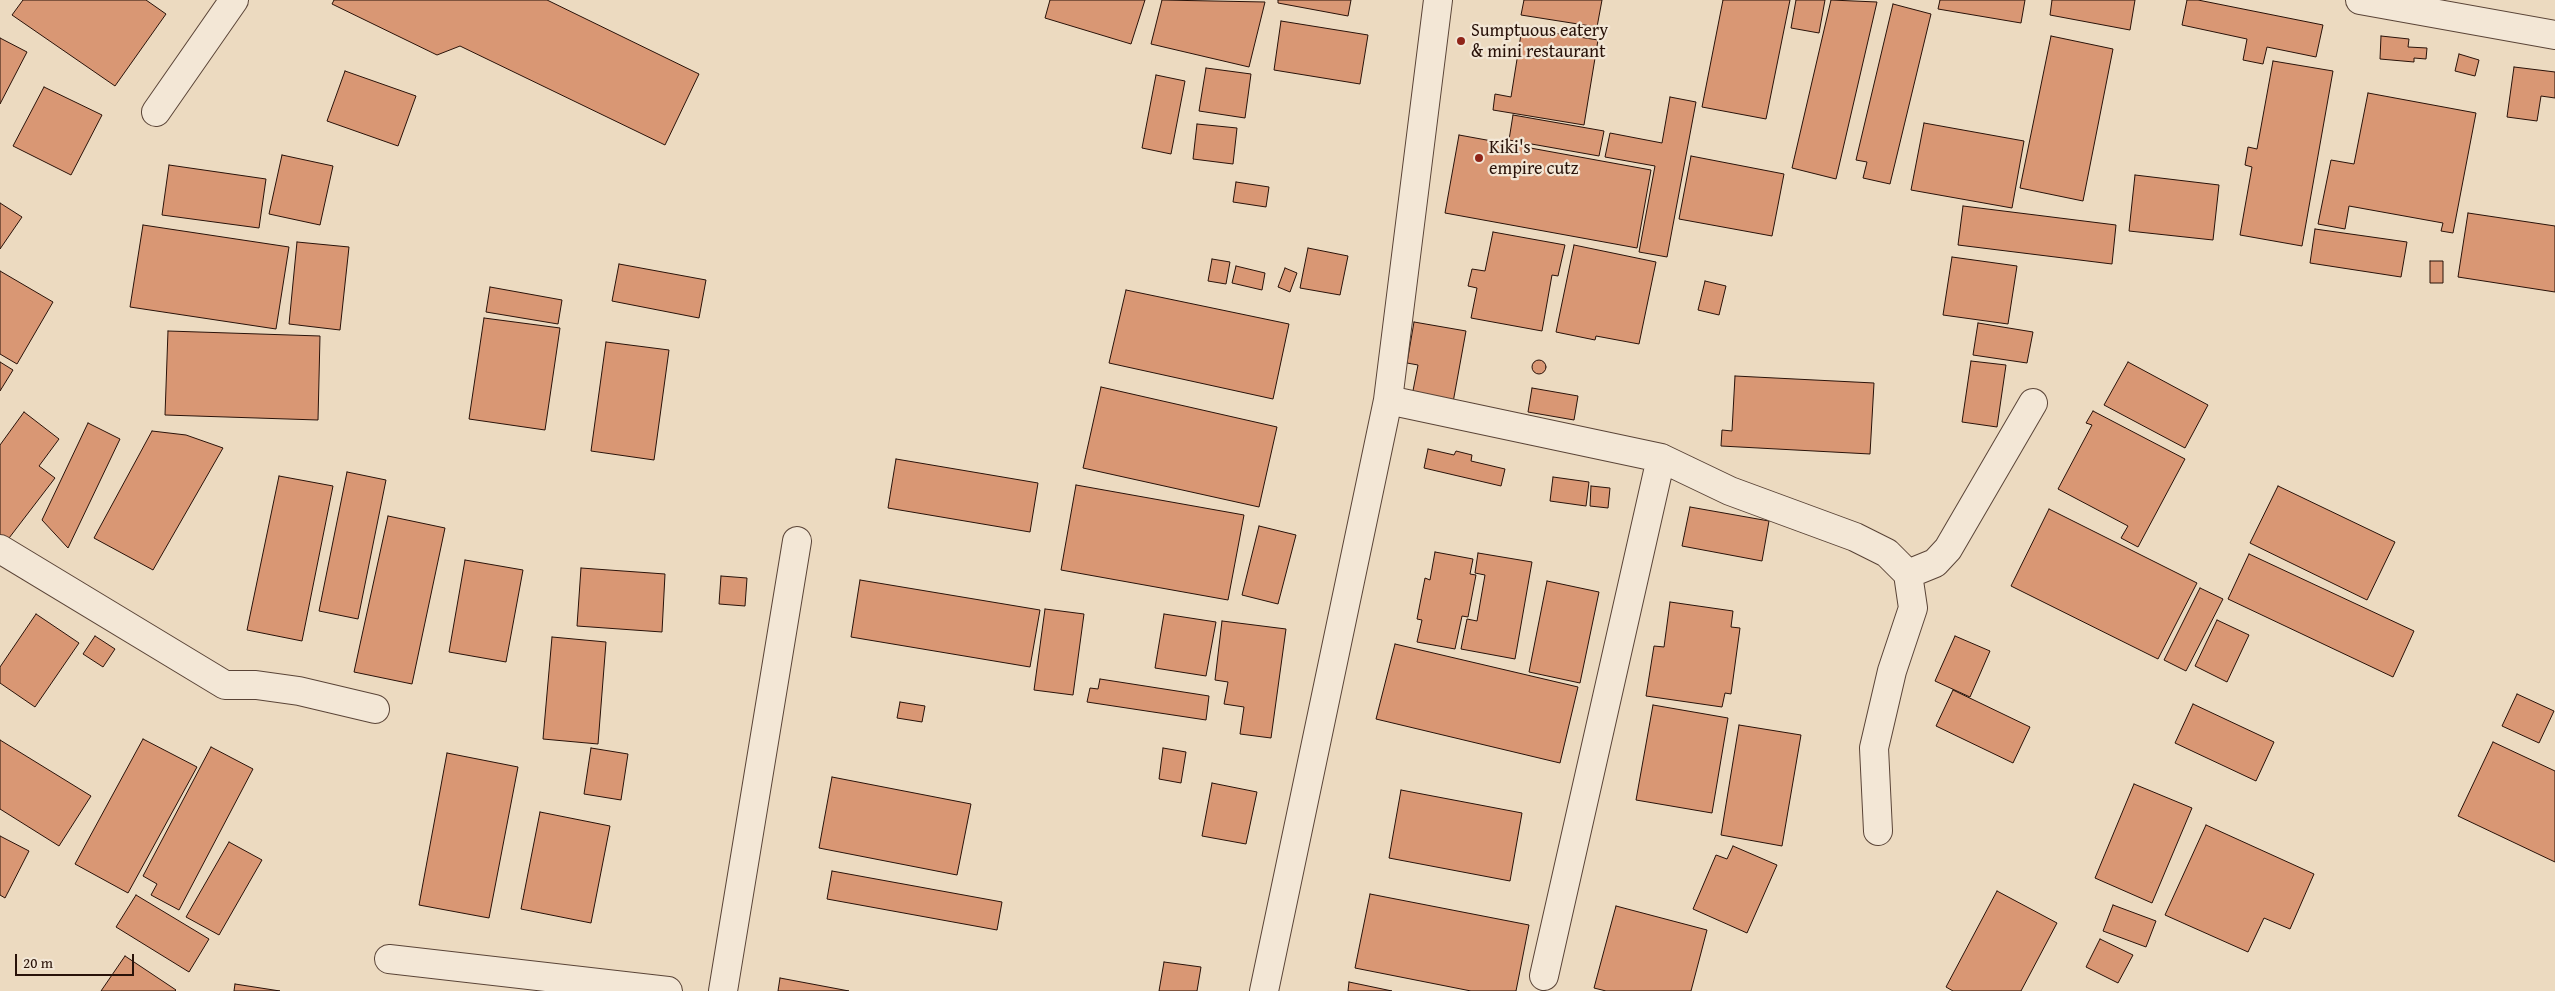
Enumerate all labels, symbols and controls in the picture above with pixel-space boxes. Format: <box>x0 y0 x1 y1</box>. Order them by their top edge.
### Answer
place label: Sumptuous eatery & mini restaurant <box>1471 20 1608 62</box>
marker: Sumptuous eatery & mini restaurant <box>1455 35 1467 47</box>
place label: Kiki's empire cutz <box>1489 137 1578 180</box>
marker: Kiki's empire cutz <box>1473 152 1485 164</box>
scale bar <box>18 944 136 976</box>
text: 20 m <box>23 952 53 973</box>

